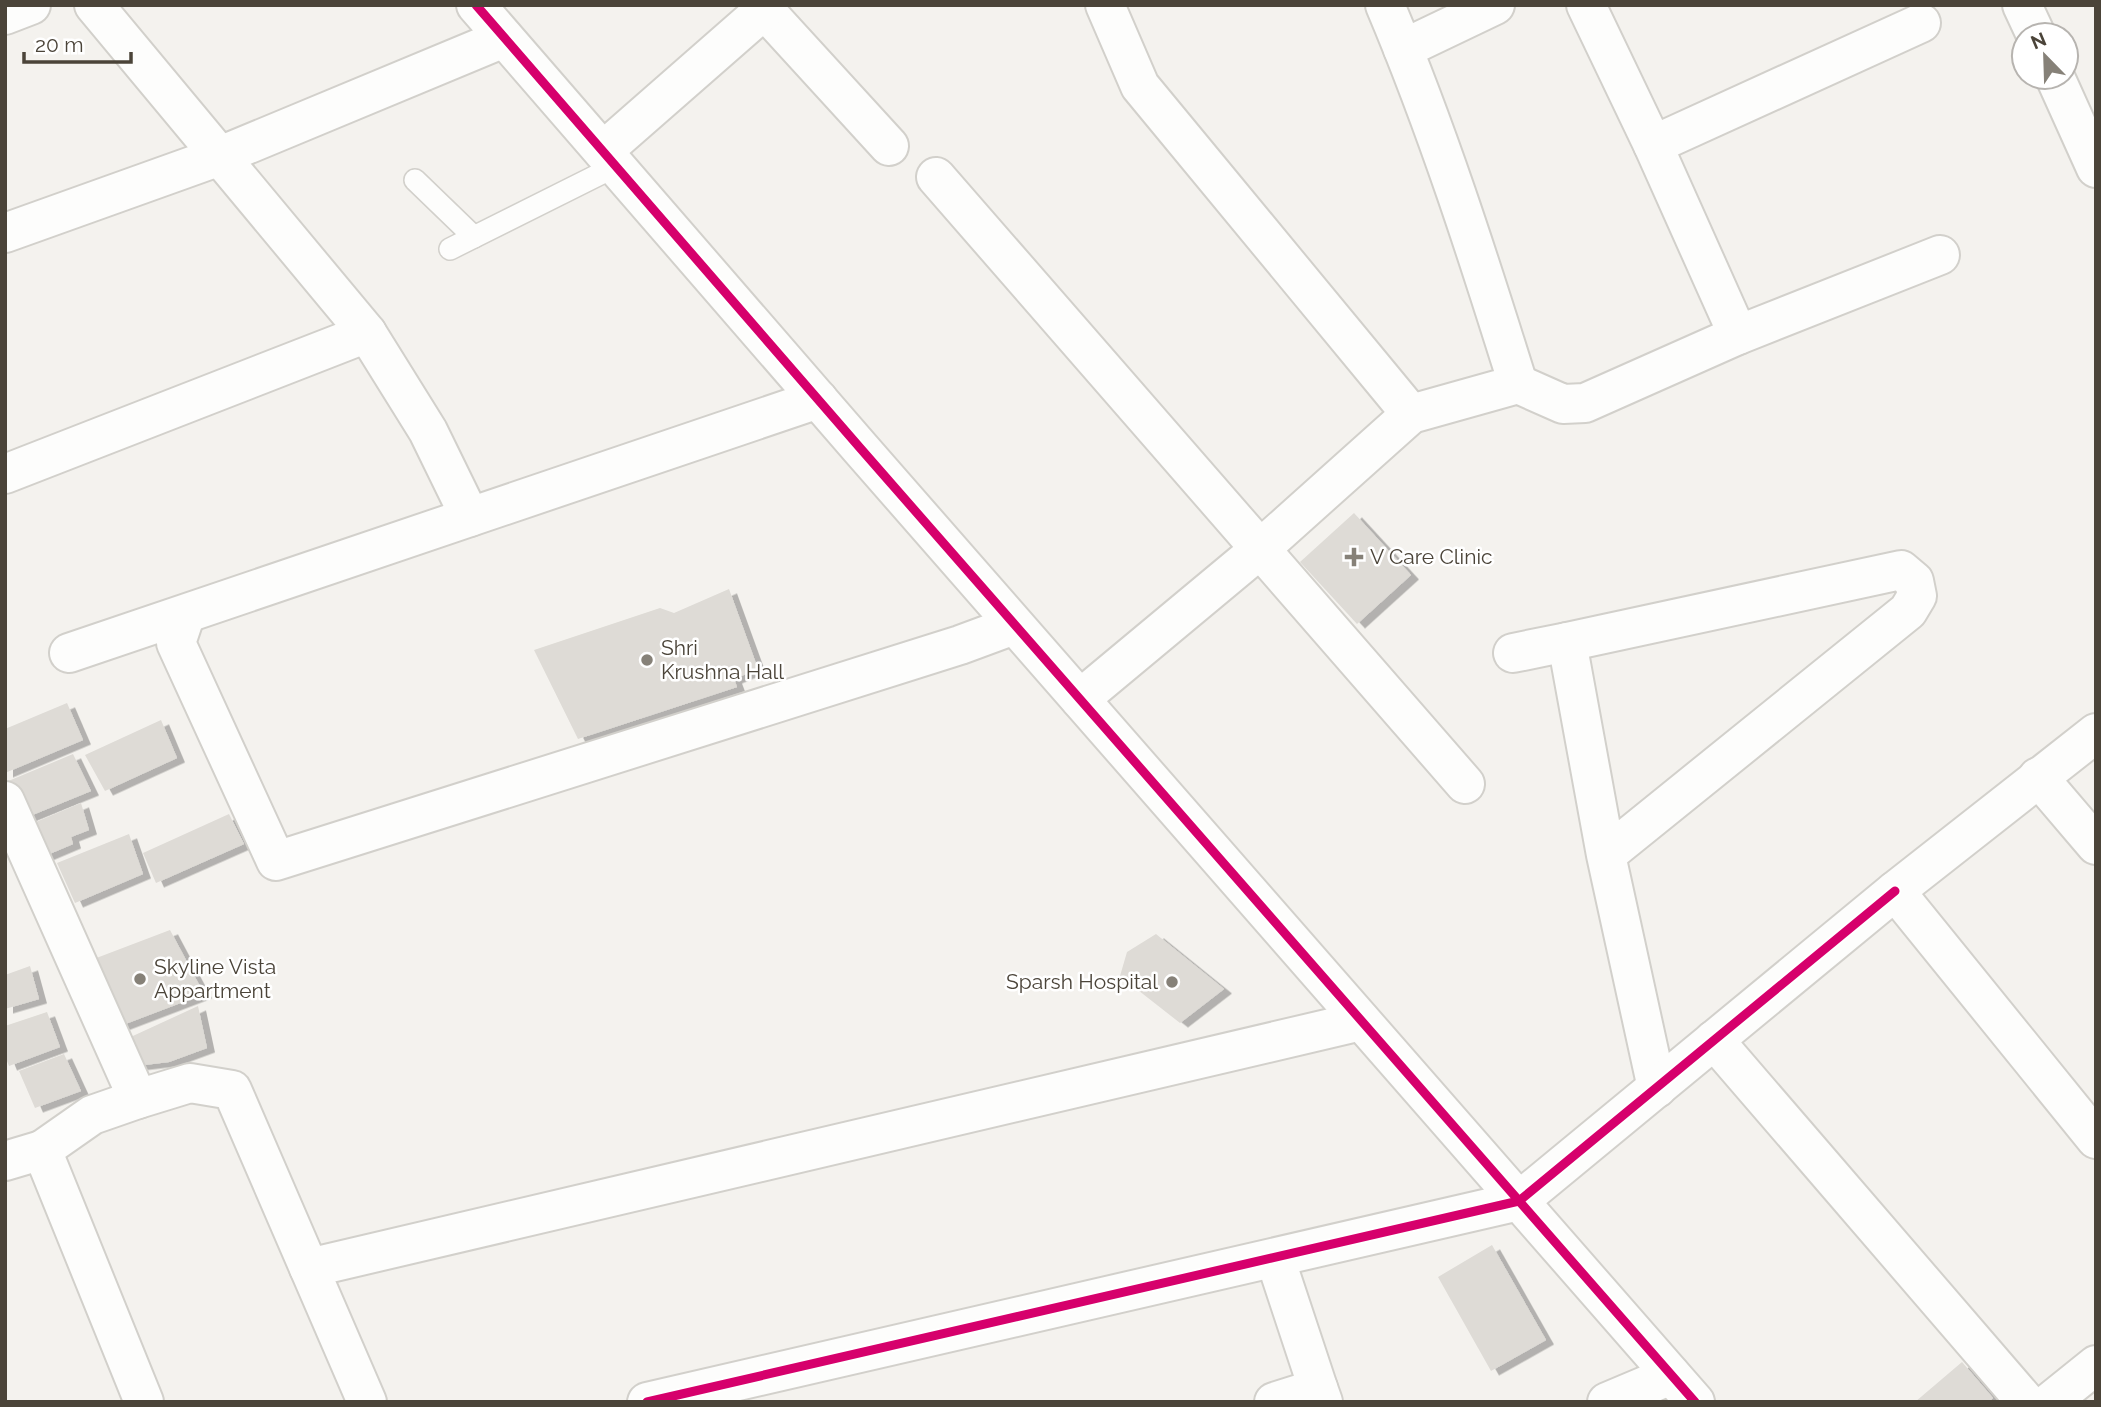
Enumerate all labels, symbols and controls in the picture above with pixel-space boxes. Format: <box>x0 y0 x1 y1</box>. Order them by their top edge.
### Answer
scale bar <box>24 21 131 65</box>
north arrow <box>2010 21 2080 91</box>
text: N <box>2027 27 2049 53</box>
text: 20 m <box>35 32 83 57</box>
place label: V Care Clinic <box>1370 544 1493 569</box>
marker: V Care Clinic <box>1344 547 1364 567</box>
place label: Shri Krushna Hall <box>661 635 784 684</box>
marker: Shri Krushna Hall <box>639 652 655 668</box>
place label: Skyline Vista Appartment <box>154 954 276 1003</box>
place label: Sparsh Hospital <box>1006 969 1158 994</box>
marker: Skyline Vista Appartment <box>132 971 148 987</box>
marker: Sparsh Hospital <box>1164 974 1180 990</box>

